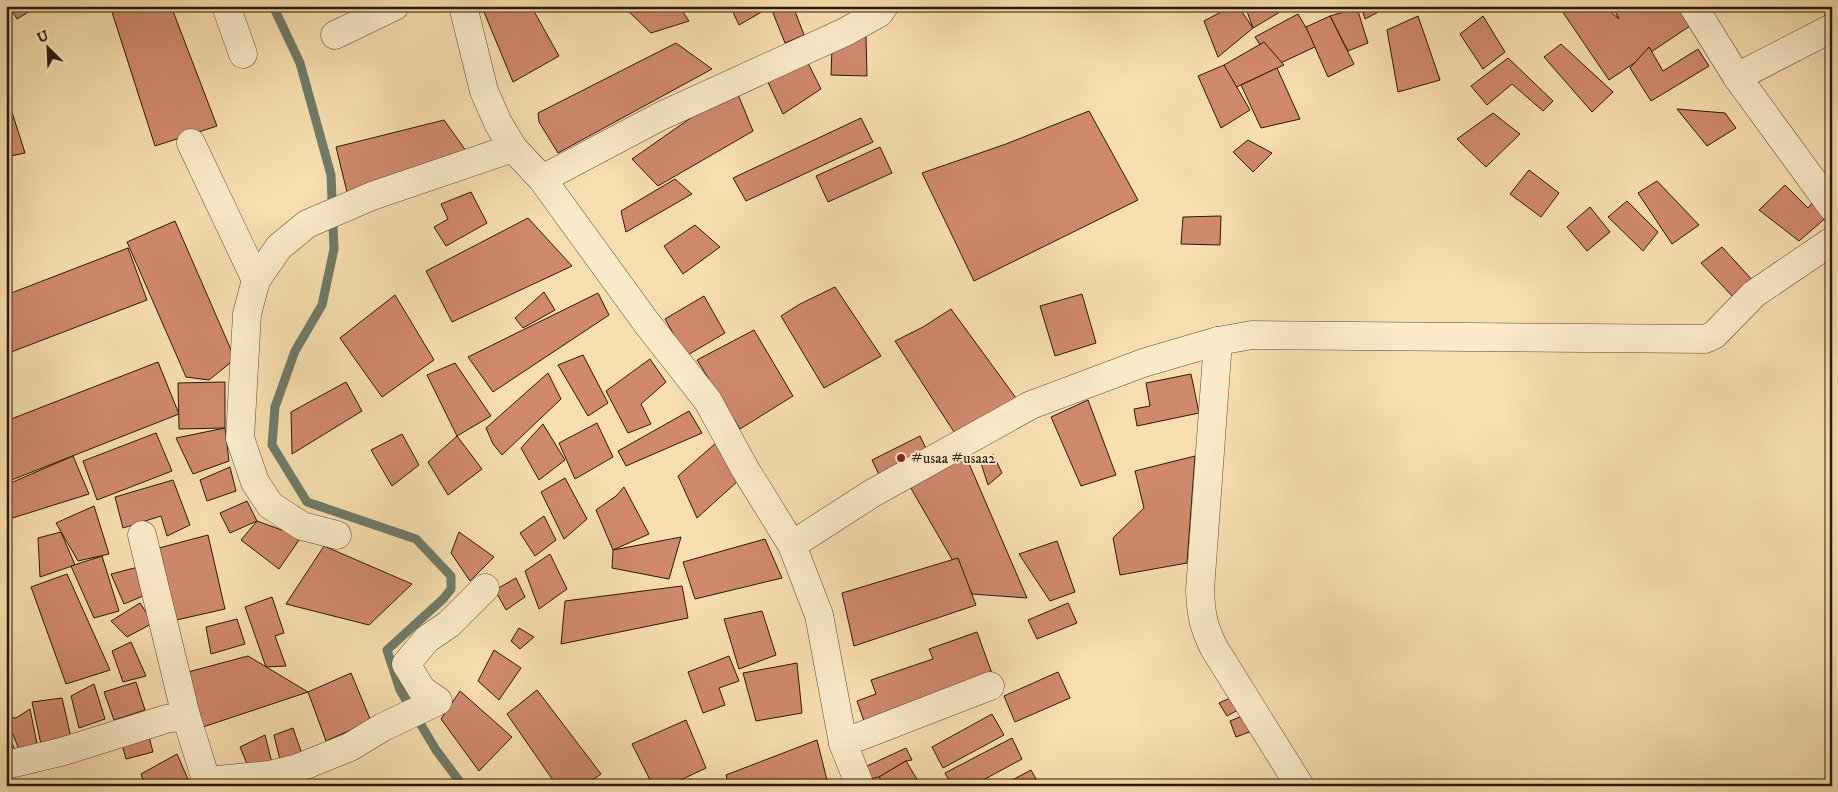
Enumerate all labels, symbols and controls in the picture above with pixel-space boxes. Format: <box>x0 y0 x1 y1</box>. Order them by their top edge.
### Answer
north arrow <box>22 22 72 72</box>
text: U <box>35 27 52 47</box>
place label: #usaa #usaa2 <box>911 449 996 468</box>
marker: #usaa #usaa2 <box>895 452 907 464</box>

